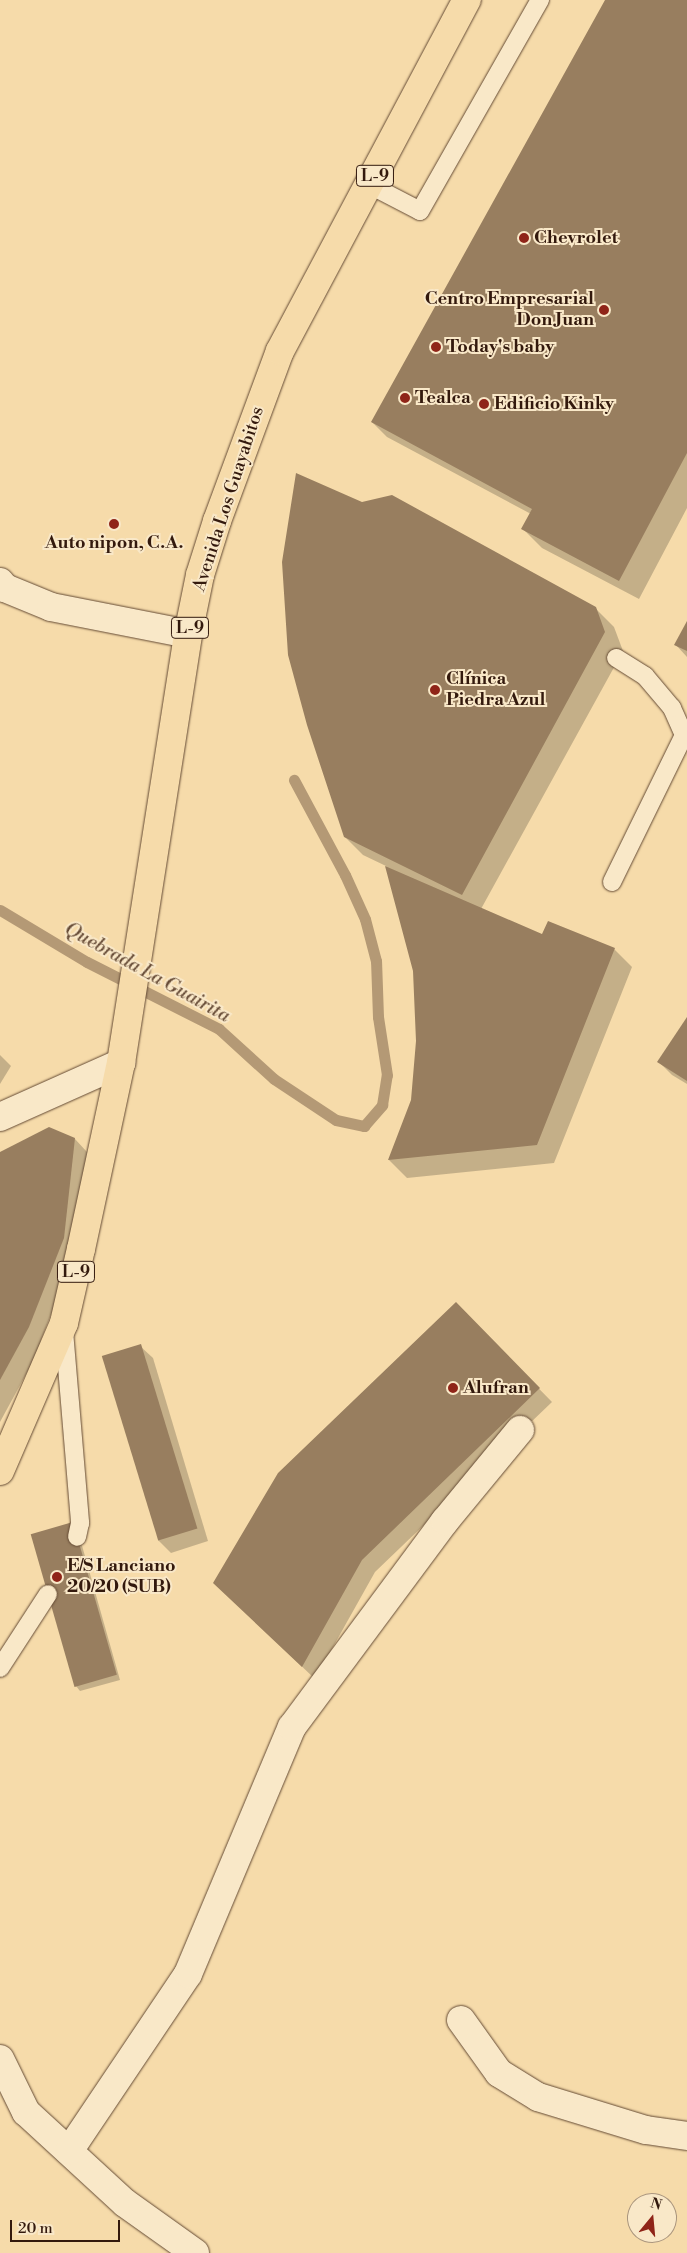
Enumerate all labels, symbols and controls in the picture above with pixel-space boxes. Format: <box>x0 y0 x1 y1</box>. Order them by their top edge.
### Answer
road number: L-9 <box>355 162 395 190</box>
place label: Chevrolet <box>534 227 618 249</box>
marker: Chevrolet <box>518 232 530 244</box>
place label: Centro Empresarial Don Juan <box>425 289 594 332</box>
marker: Centro Empresarial Don Juan <box>598 304 610 316</box>
place label: Today's baby <box>446 336 554 358</box>
marker: Today's baby <box>430 341 442 353</box>
place label: Tealca <box>415 387 471 409</box>
marker: Tealca <box>399 392 411 404</box>
place label: Edificio Kinky <box>494 393 614 415</box>
marker: Edificio Kinky <box>478 398 490 410</box>
street label: Avenida Los Guayabitos <box>189 404 269 594</box>
marker: Auto nipon, C.A. <box>108 518 120 530</box>
place label: Auto nipon, C.A. <box>45 532 183 554</box>
road number: L-9 <box>170 614 210 641</box>
place label: Clínica Piedra Azul <box>446 669 545 712</box>
marker: Clínica Piedra Azul <box>428 683 442 697</box>
water label: Quebrada La Guairita <box>60 918 234 1028</box>
road number: L-9 <box>56 1258 96 1286</box>
place label: Alufran <box>463 1377 529 1399</box>
marker: Alufran <box>447 1382 459 1394</box>
place label: E/S Lanciano 20/20 (SUB) <box>67 1556 176 1598</box>
marker: E/S Lanciano 20/20 (SUB) <box>51 1571 63 1583</box>
north arrow <box>627 2193 677 2243</box>
text: N <box>648 2194 664 2215</box>
scale bar <box>12 2210 122 2242</box>
text: 20 m <box>18 2219 53 2238</box>

